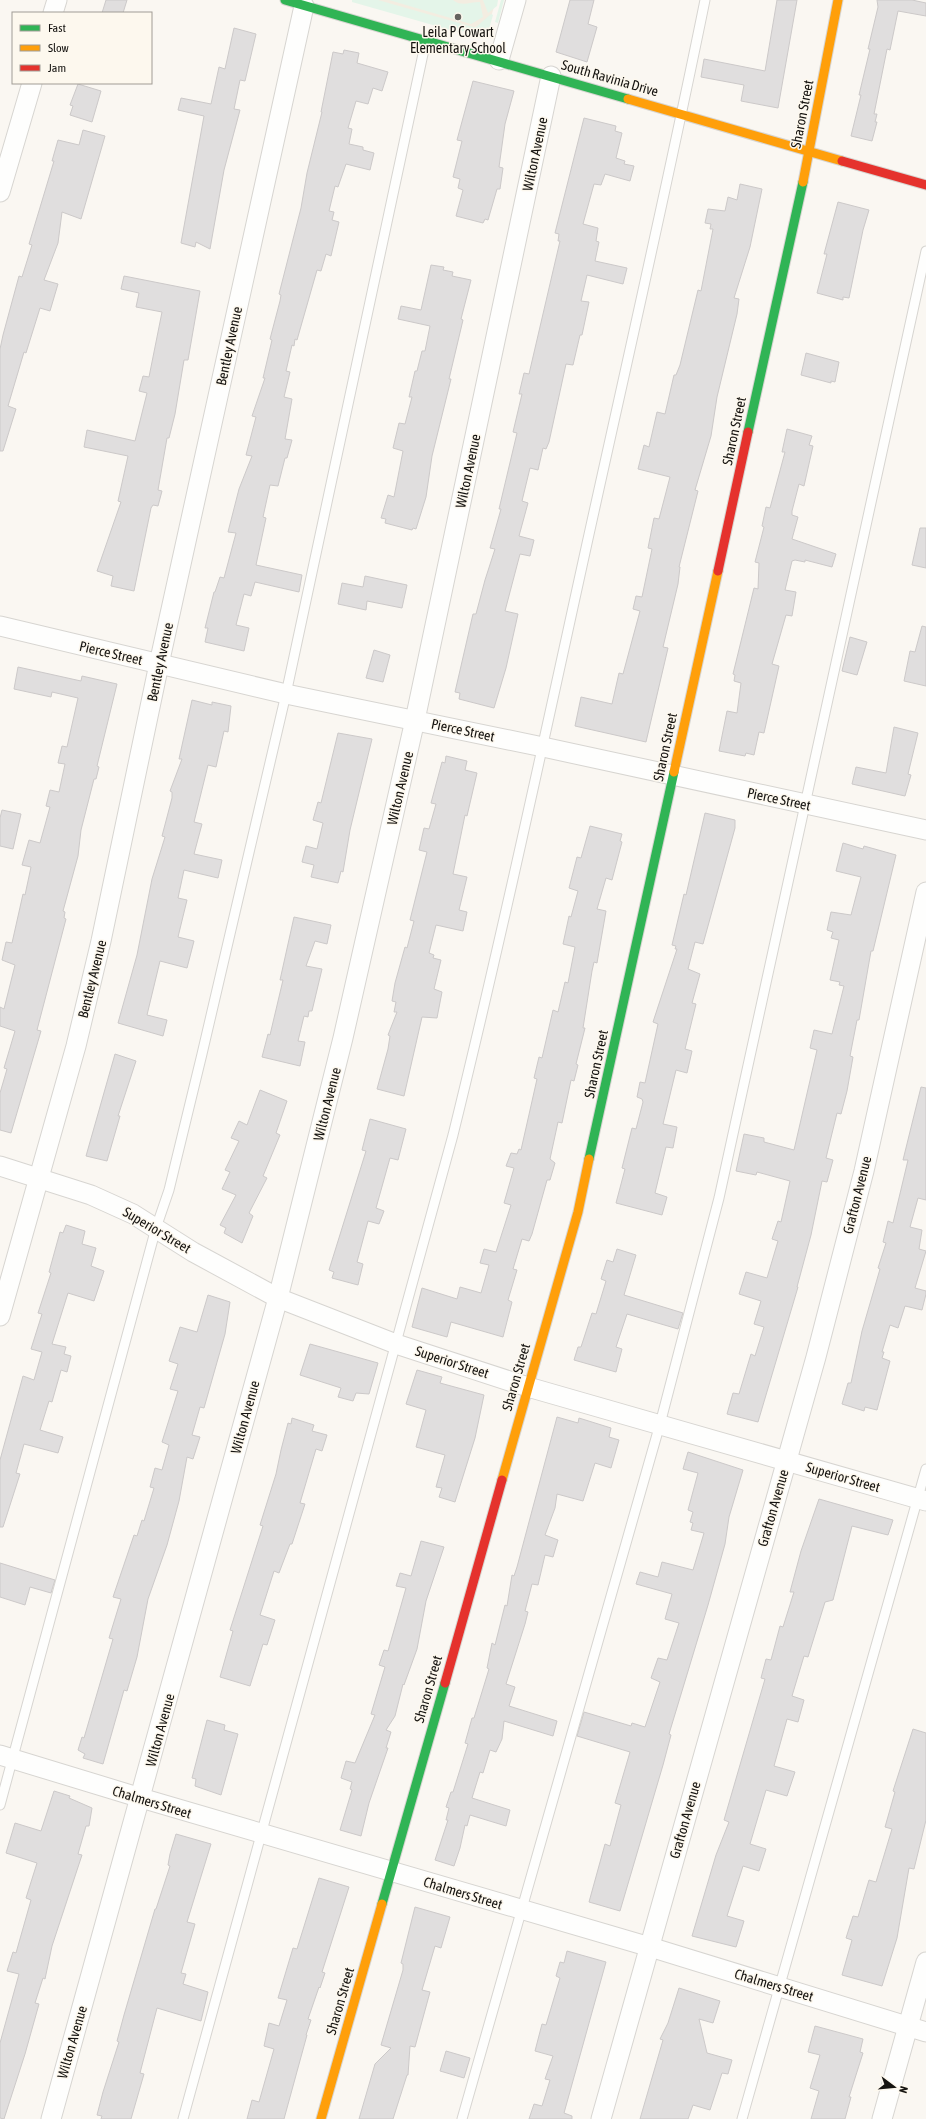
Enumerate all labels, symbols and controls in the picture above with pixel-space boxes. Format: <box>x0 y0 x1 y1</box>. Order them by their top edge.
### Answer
legend <box>12 12 152 84</box>
marker: Leila P Cowart Elementary School <box>453 12 463 22</box>
text: Fast <box>48 21 66 35</box>
place label: Leila P Cowart Elementary School <box>410 24 506 56</box>
text: Slow <box>48 41 69 55</box>
street label: South Ravinia Drive <box>560 57 660 99</box>
text: Jam <box>48 61 66 75</box>
street label: Sharon Street <box>788 78 816 150</box>
street label: Wilton Avenue <box>519 116 551 192</box>
street label: Bentley Avenue <box>213 305 245 387</box>
street label: Sharon Street <box>719 395 749 467</box>
street label: Wilton Avenue <box>452 433 484 509</box>
street label: Bentley Avenue <box>144 621 176 703</box>
street label: Pierce Street <box>78 638 144 668</box>
street label: Sharon Street <box>650 711 680 783</box>
street label: Pierce Street <box>430 715 496 745</box>
street label: Wilton Avenue <box>384 750 416 826</box>
street label: Pierce Street <box>746 784 812 814</box>
street label: Bentley Avenue <box>75 938 109 1020</box>
street label: Sharon Street <box>581 1028 611 1100</box>
street label: Wilton Avenue <box>310 1066 344 1142</box>
street label: Grafton Avenue <box>840 1154 874 1236</box>
street label: Superior Street <box>120 1203 194 1257</box>
street label: Sharon Street <box>499 1341 533 1413</box>
street label: Superior Street <box>413 1343 491 1381</box>
street label: Wilton Avenue <box>228 1379 262 1455</box>
street label: Superior Street <box>804 1459 882 1495</box>
street label: Grafton Avenue <box>754 1468 792 1548</box>
street label: Sharon Street <box>411 1653 445 1725</box>
street label: Wilton Avenue <box>143 1692 177 1768</box>
street label: Grafton Avenue <box>666 1780 704 1860</box>
street label: Chalmers Street <box>111 1782 193 1822</box>
street label: Chalmers Street <box>422 1873 504 1913</box>
street label: Sharon Street <box>323 1965 357 2037</box>
street label: Chalmers Street <box>733 1965 815 2005</box>
street label: Wilton Avenue <box>54 2004 90 2080</box>
north arrow <box>874 2067 914 2107</box>
text: N <box>897 2085 910 2095</box>

